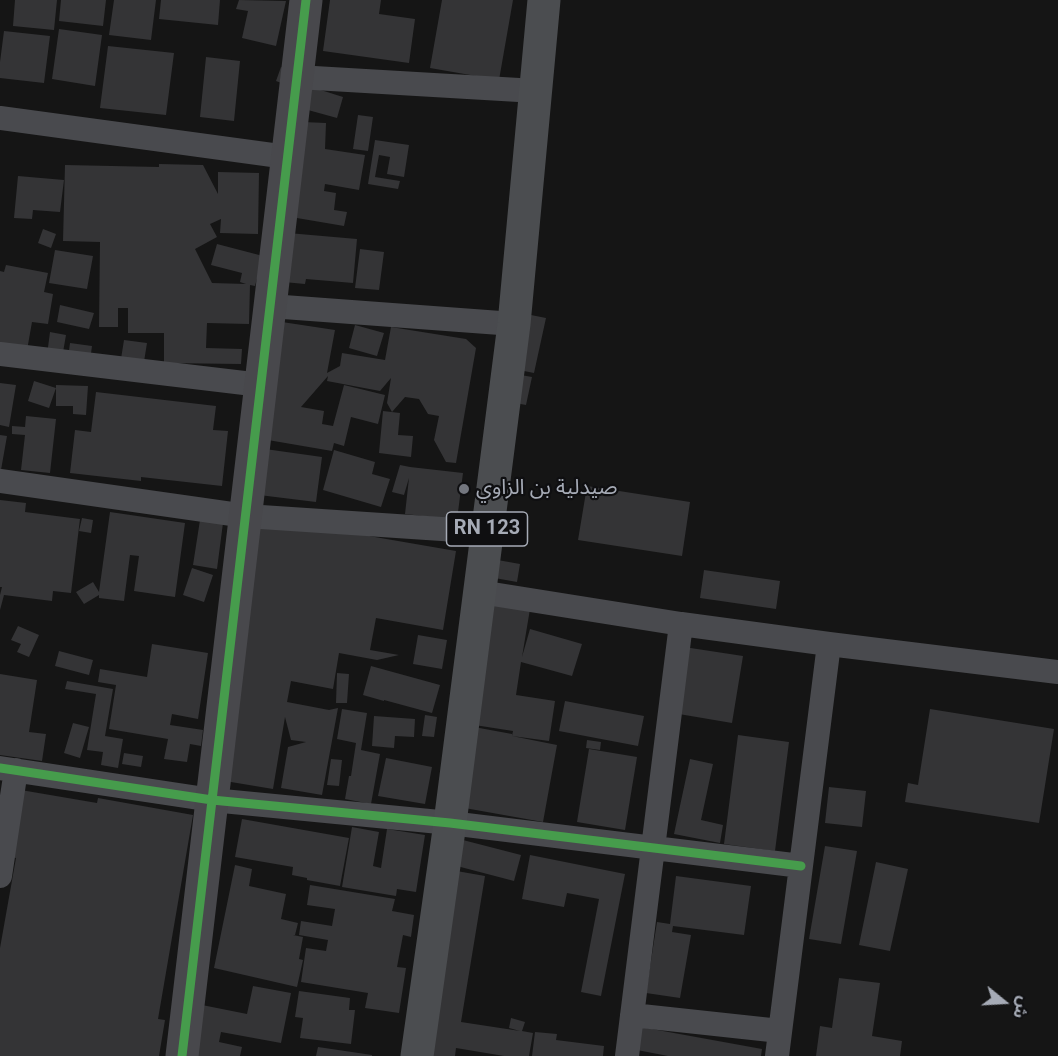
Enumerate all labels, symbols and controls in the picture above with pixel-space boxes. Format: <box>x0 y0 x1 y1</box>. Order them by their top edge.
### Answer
place label: صيدلية بن الزاوي <box>476 476 617 502</box>
marker: صيدلية بن الزاوي <box>457 482 471 496</box>
road number: RN 123 <box>446 512 528 546</box>
north arrow <box>974 972 1034 1032</box>
text: ش <box>1009 994 1034 1021</box>

